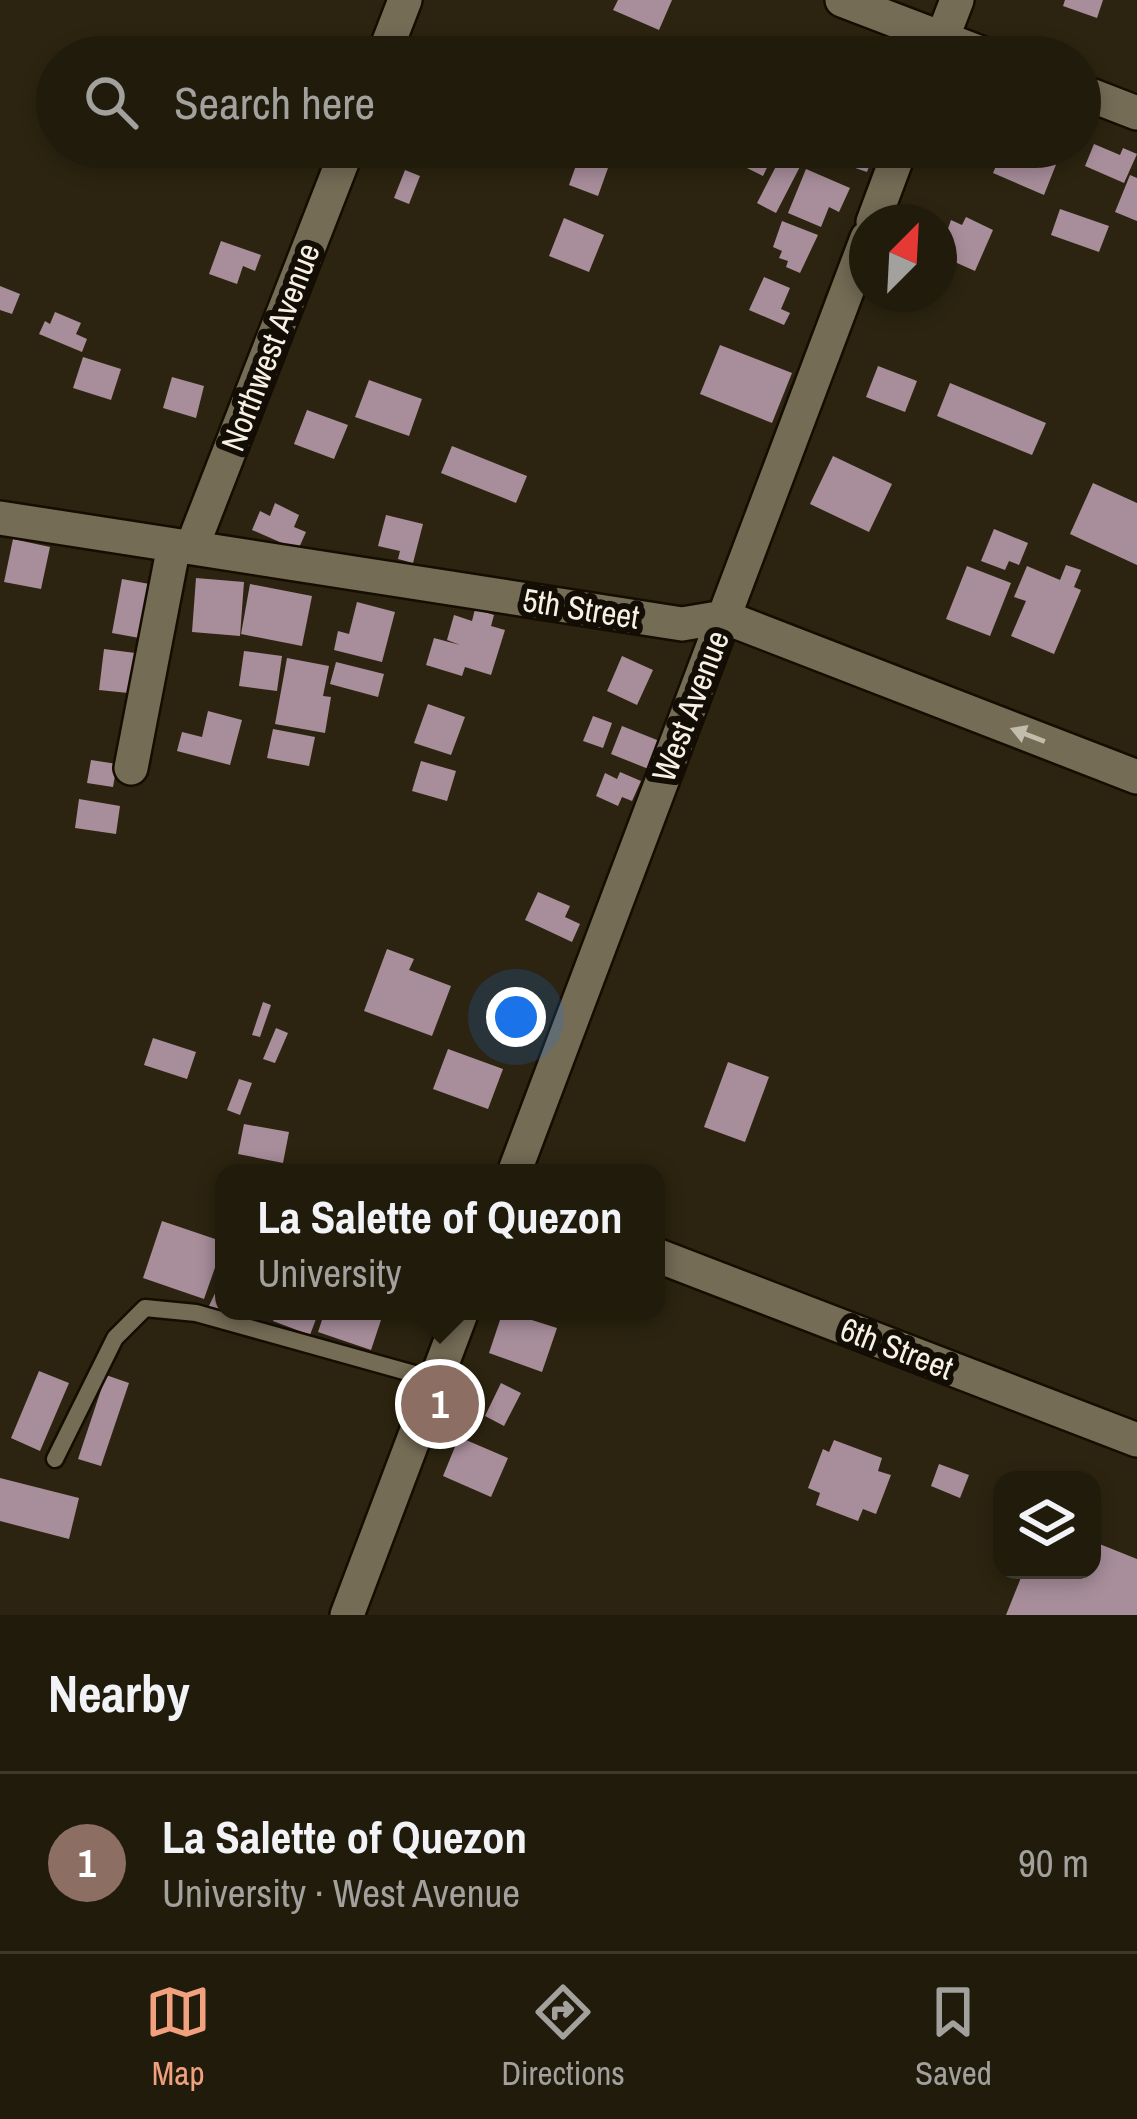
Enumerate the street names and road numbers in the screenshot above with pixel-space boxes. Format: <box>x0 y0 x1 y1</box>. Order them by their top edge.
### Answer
street label: Northwest Avenue <box>210 237 330 457</box>
street label: 5th Street <box>520 577 642 639</box>
street label: West Avenue <box>641 624 739 788</box>
street label: 6th Street <box>834 1306 960 1390</box>

